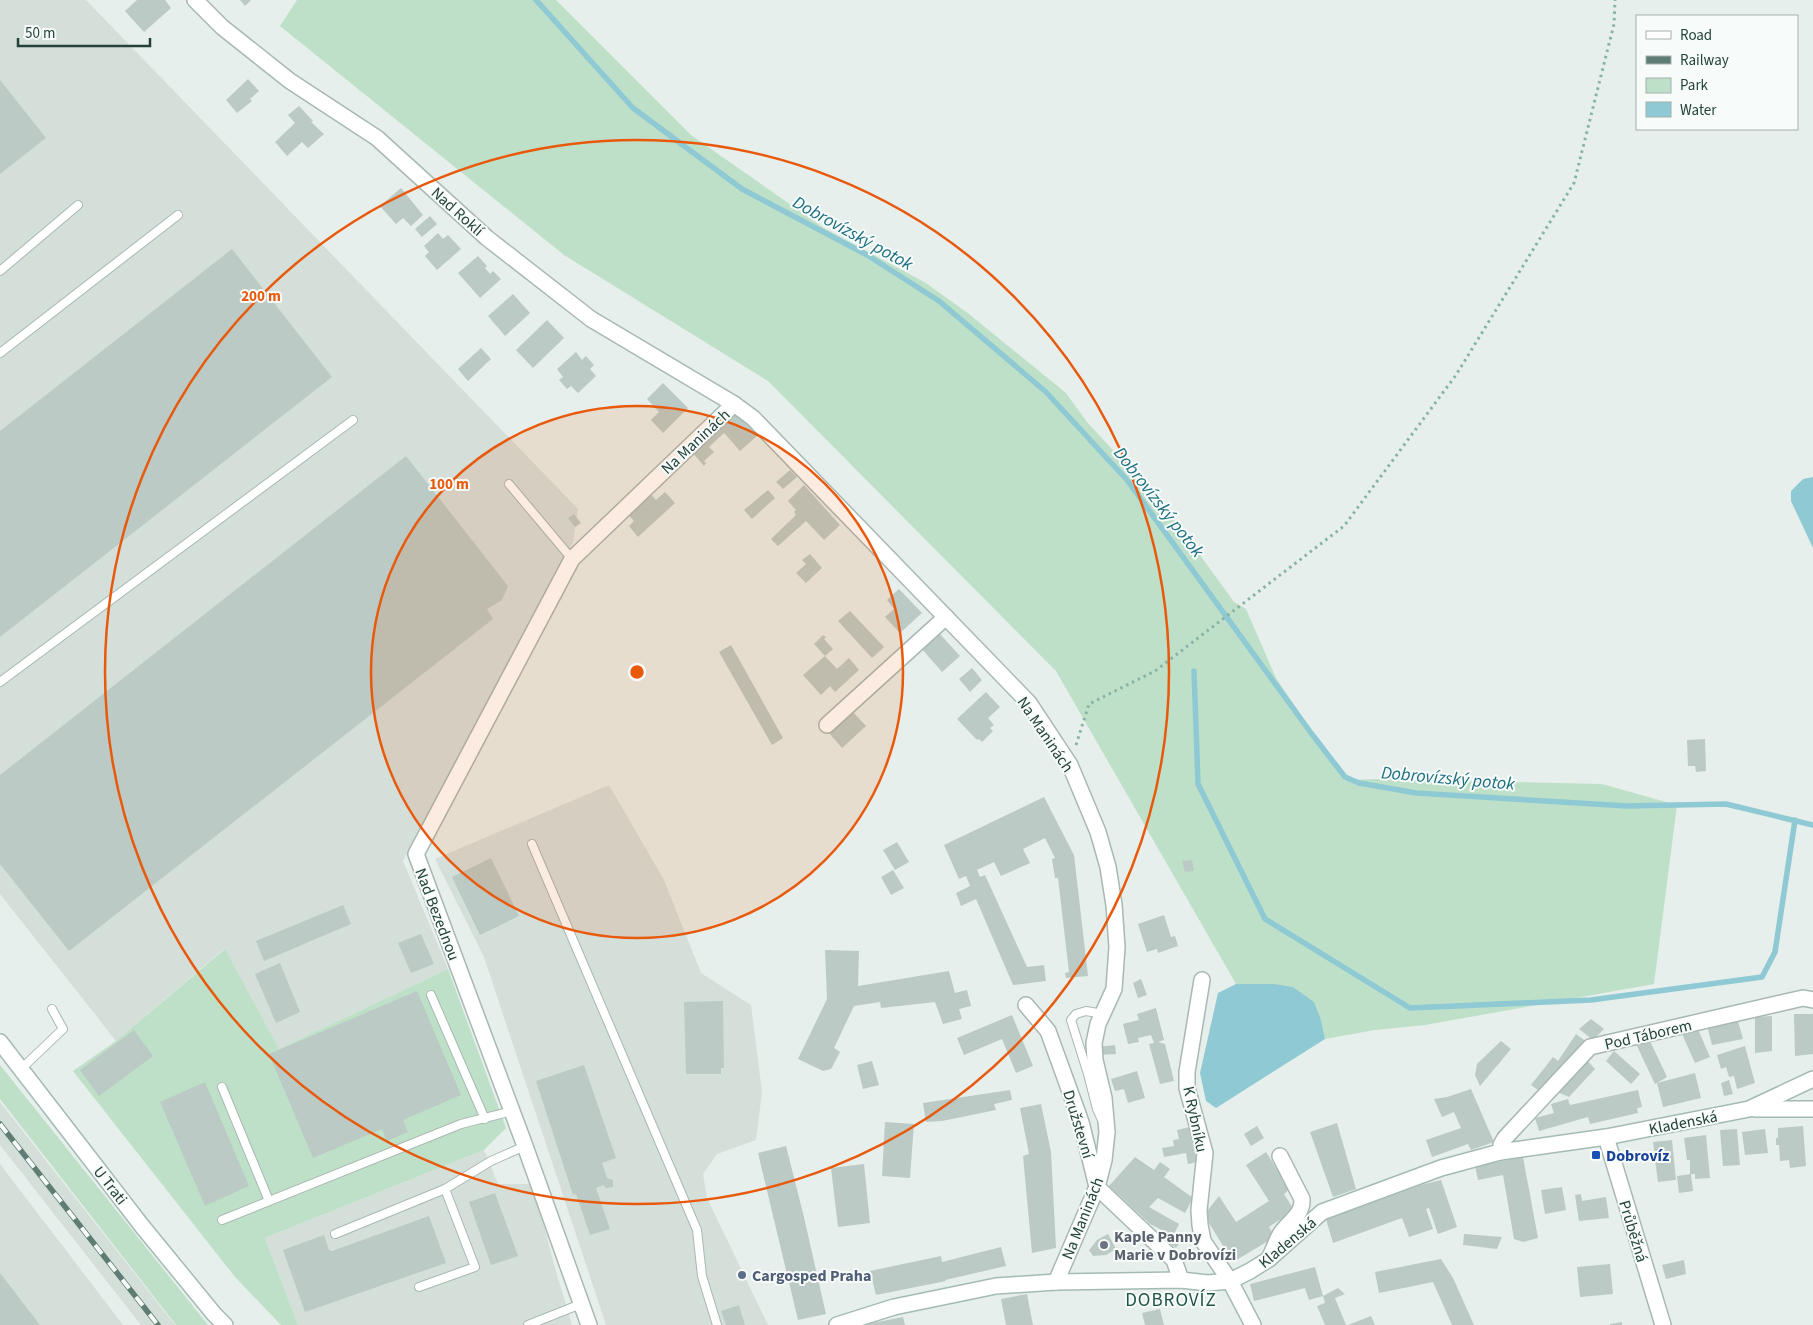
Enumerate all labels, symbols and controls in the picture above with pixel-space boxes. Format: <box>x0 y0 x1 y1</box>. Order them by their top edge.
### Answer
scale bar <box>18 15 150 47</box>
legend <box>1636 15 1798 130</box>
text: 50 m <box>25 23 55 44</box>
text: Road <box>1680 25 1712 46</box>
text: Railway <box>1680 50 1729 71</box>
text: Park <box>1680 75 1709 96</box>
text: Water <box>1680 100 1717 121</box>
street label: Nad Roklí <box>426 182 489 242</box>
water label: Dobrovízský potok <box>788 190 918 277</box>
text: 200 m <box>241 286 281 307</box>
street label: Na Maninách <box>656 404 735 479</box>
water label: Dobrovízský potok <box>1107 442 1210 563</box>
text: 100 m <box>429 474 469 495</box>
centre of rings <box>628 663 646 681</box>
street label: Na Maninách <box>1012 692 1079 777</box>
water label: Dobrovízský potok <box>1380 760 1516 797</box>
street label: Nad Bezednou <box>409 865 465 964</box>
street label: Pod Táborem <box>1602 1014 1694 1056</box>
street label: K Rybníku <box>1177 1084 1213 1154</box>
street label: Družstevní <box>1057 1087 1099 1162</box>
street label: Kladenská <box>1647 1106 1719 1140</box>
place label: Dobrovíz <box>1606 1145 1669 1167</box>
marker: Dobrovíz <box>1590 1149 1602 1161</box>
street label: U Trati <box>88 1162 132 1210</box>
street label: Na Maninách <box>1056 1174 1109 1263</box>
street label: Průběžná <box>1613 1198 1653 1265</box>
street label: Kladenská <box>1254 1212 1321 1274</box>
place label: Kaple Panny Marie v Dobrovízi <box>1114 1226 1236 1266</box>
marker: Kaple Panny Marie v Dobrovízi <box>1098 1239 1110 1251</box>
place label: Cargosped Praha <box>752 1265 871 1287</box>
marker: Cargosped Praha <box>736 1269 748 1281</box>
district label: DOBROVÍZ <box>1125 1287 1217 1314</box>

